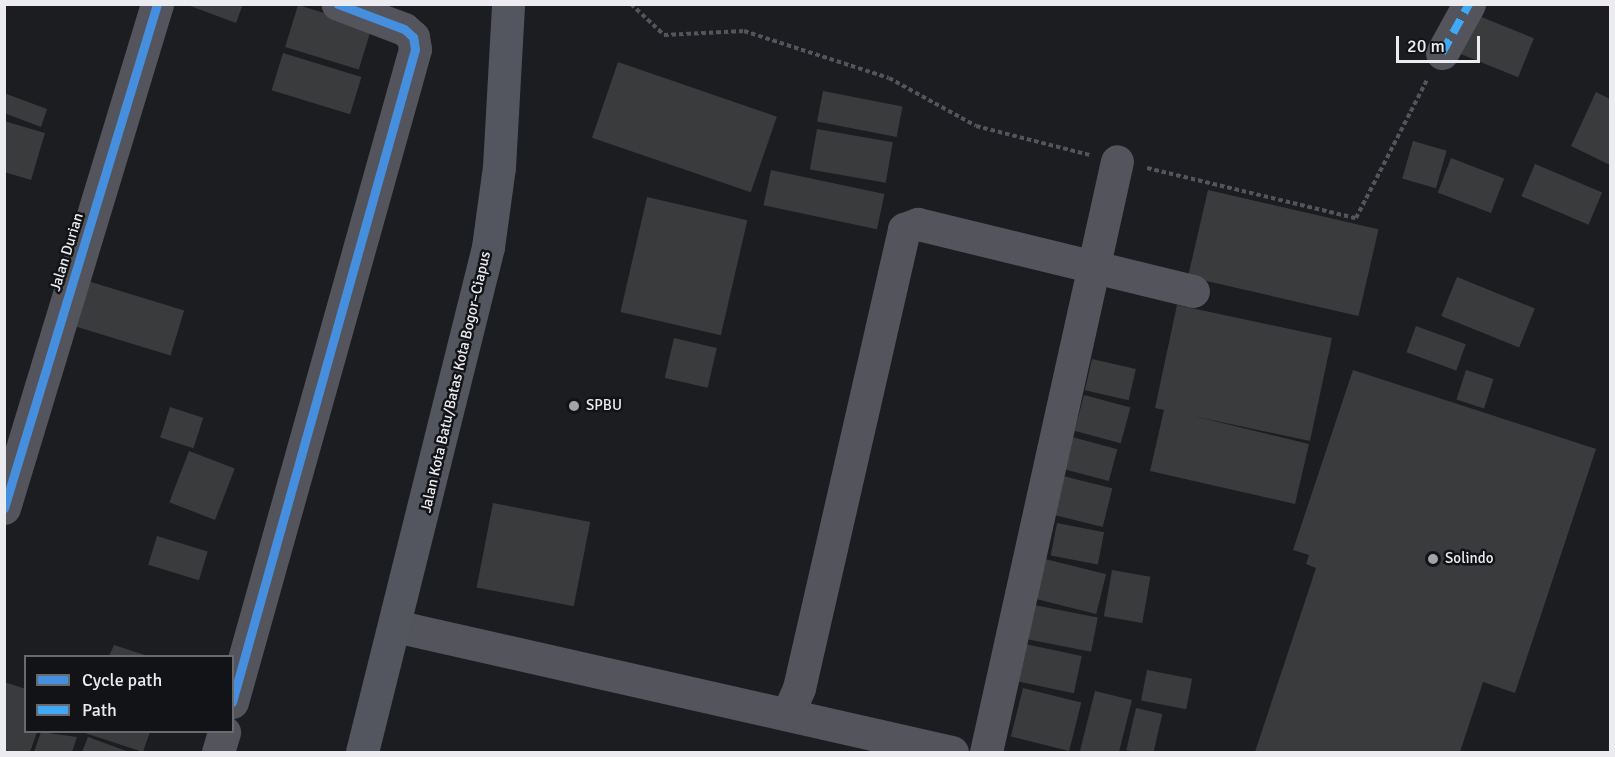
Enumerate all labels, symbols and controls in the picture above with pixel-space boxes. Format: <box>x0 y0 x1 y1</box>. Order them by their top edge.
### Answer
scale bar <box>1399 24 1483 62</box>
text: 20 m <box>1407 35 1445 57</box>
street label: Jalan Durian <box>47 211 87 293</box>
street label: Jalan Kota Batu/Batas Kota Bogor–Ciapus <box>417 250 495 514</box>
place label: SPBU <box>586 397 622 415</box>
marker: SPBU <box>567 399 581 413</box>
place label: Solindo <box>1445 550 1493 568</box>
marker: Solindo <box>1426 552 1440 566</box>
legend <box>24 655 234 733</box>
text: Cycle path <box>82 669 162 691</box>
text: Path <box>82 699 117 721</box>

